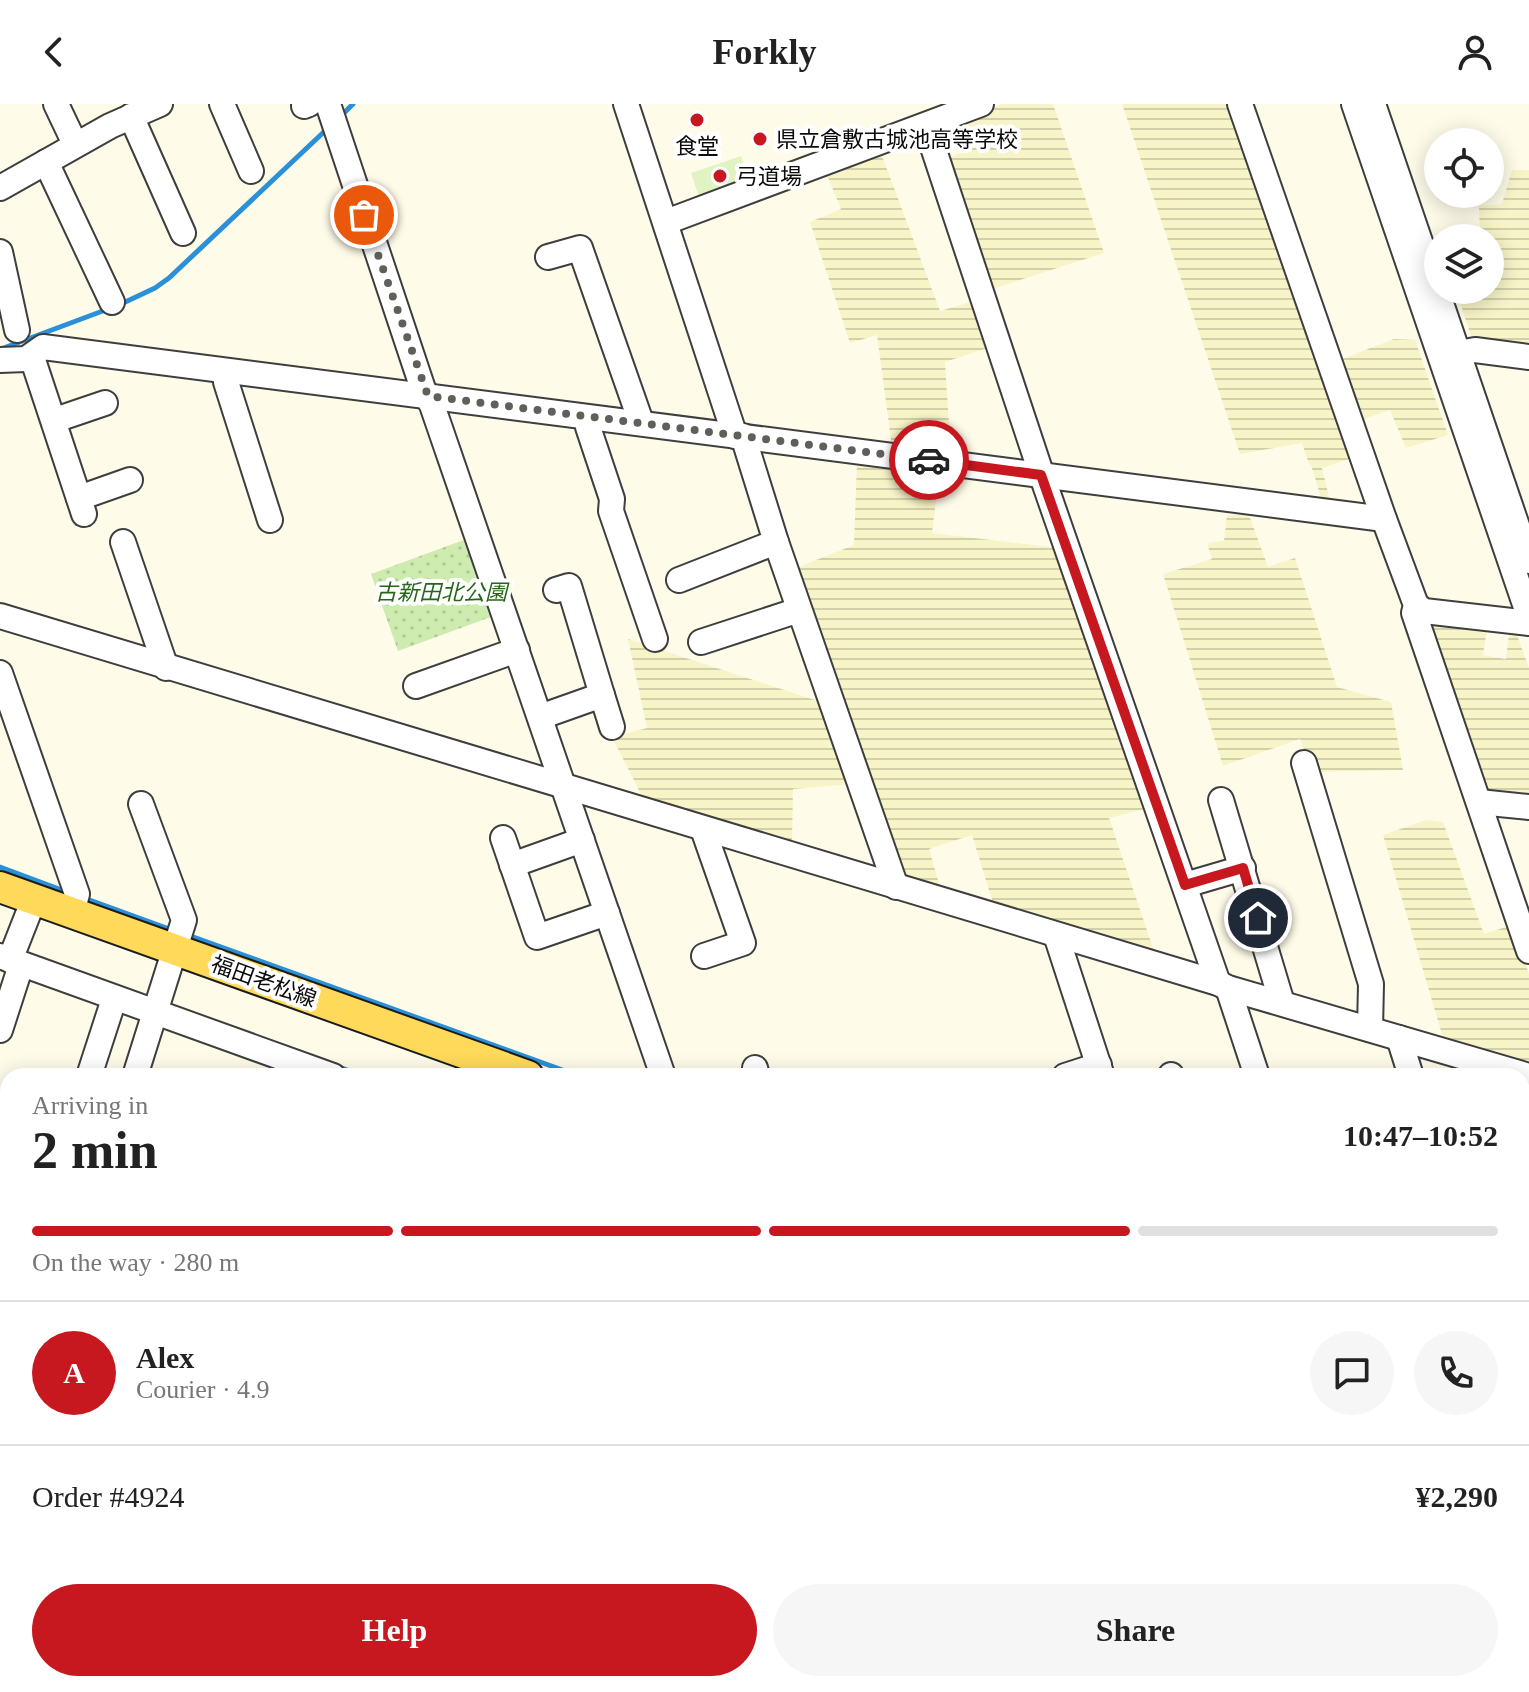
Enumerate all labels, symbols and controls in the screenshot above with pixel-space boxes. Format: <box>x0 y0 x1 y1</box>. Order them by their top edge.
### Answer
icon: back <box>32 30 76 74</box>
icon: person <box>1453 30 1497 74</box>
text: Forkly <box>713 32 817 72</box>
marker: 食堂 <box>688 111 706 129</box>
place label: 県立倉敷古城池高等学校 <box>776 127 1018 152</box>
map controls <box>1424 128 1504 304</box>
button: locate <box>1424 128 1504 208</box>
marker: 県立倉敷古城池高等学校 <box>751 130 769 148</box>
place label: 食堂 <box>675 134 719 159</box>
place label: 弓道場 <box>736 164 802 189</box>
marker: 弓道場 <box>711 167 729 185</box>
pin <box>330 181 398 249</box>
icon: bag <box>342 193 386 237</box>
button: layers <box>1424 224 1504 304</box>
courier <box>889 420 969 500</box>
icon: car <box>907 438 951 482</box>
park label: 古新田北公園 <box>375 580 510 605</box>
pin <box>1224 884 1292 952</box>
icon: home <box>1236 896 1280 940</box>
street label: 福田老松線 <box>208 951 320 1012</box>
text: Arriving in <box>32 1091 148 1120</box>
text: 10:47–10:52 <box>1343 1119 1498 1152</box>
text: 2 min <box>32 1122 158 1179</box>
text: On the way · 280 m <box>32 1248 239 1277</box>
button: chat <box>1310 1331 1394 1415</box>
button: phone <box>1414 1331 1498 1415</box>
text: Alex <box>136 1341 194 1374</box>
text: A <box>63 1356 85 1389</box>
text: Courier · 4.9 <box>136 1375 270 1404</box>
text: Order #4924 <box>32 1480 184 1513</box>
text: ¥2,290 <box>1416 1480 1498 1513</box>
button: Help <box>32 1584 757 1676</box>
button: Share <box>773 1584 1498 1676</box>

